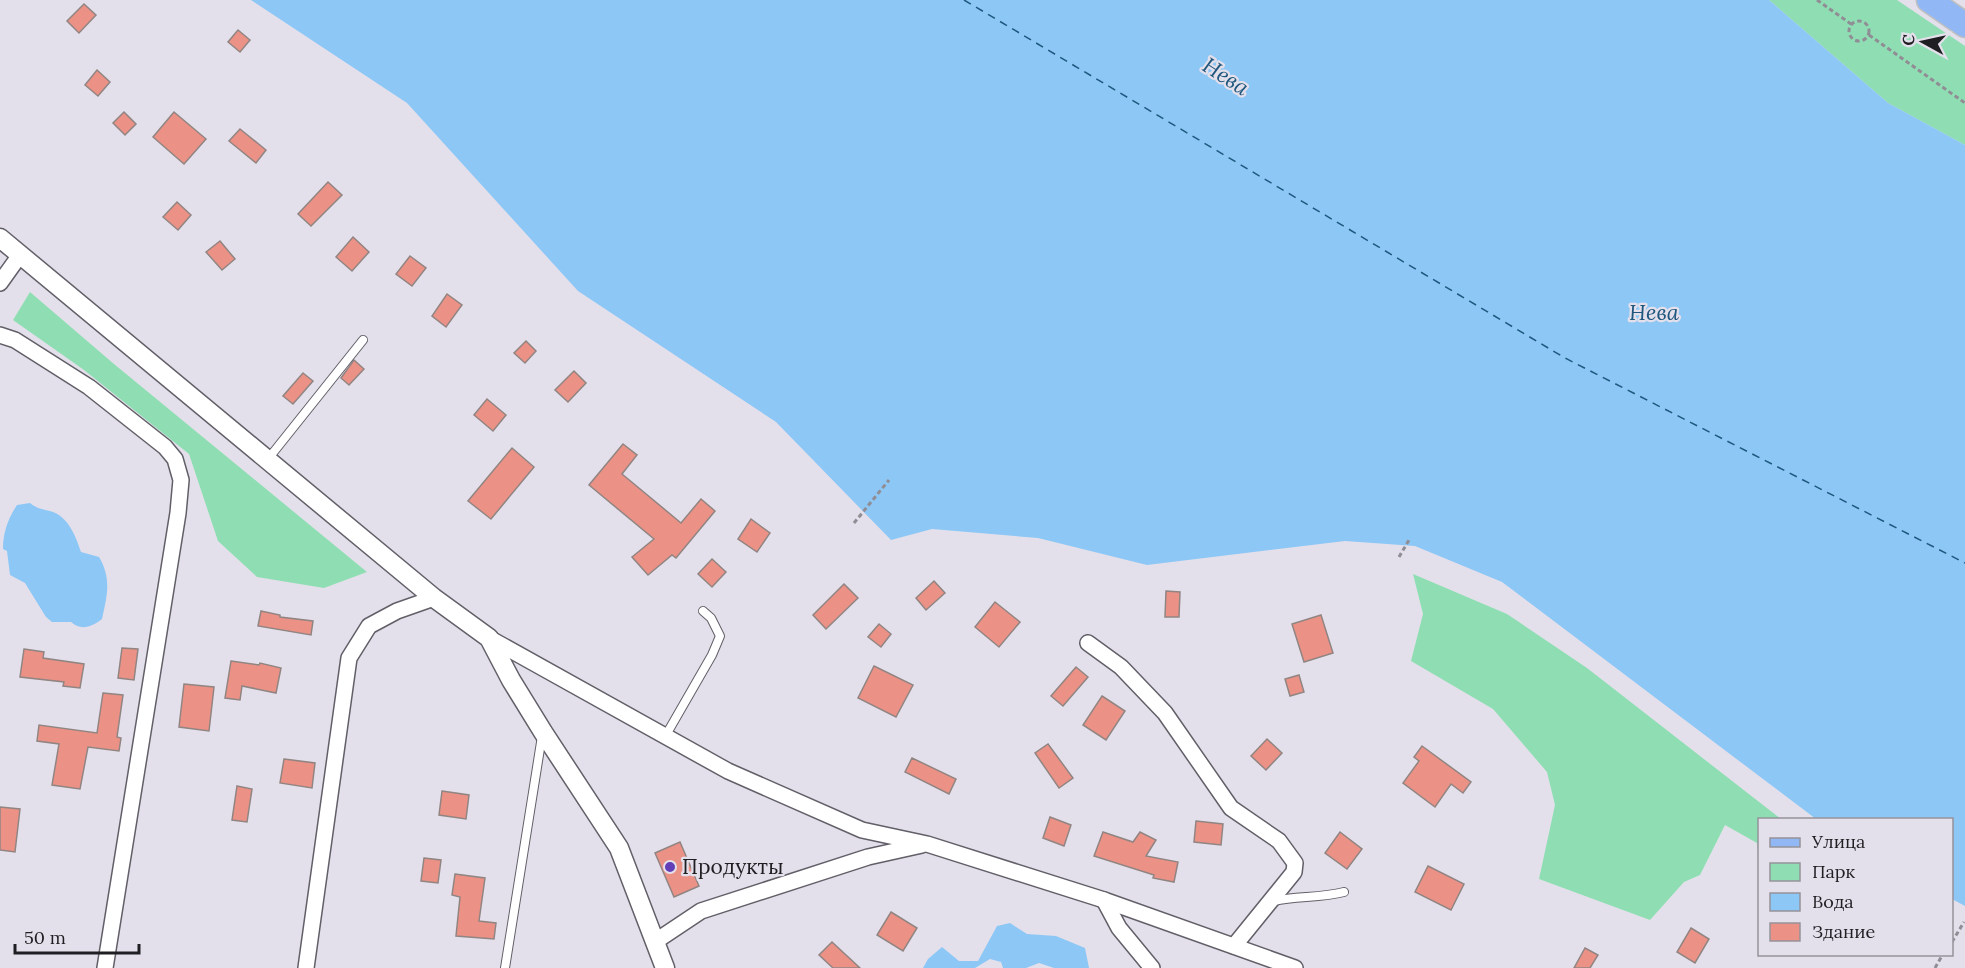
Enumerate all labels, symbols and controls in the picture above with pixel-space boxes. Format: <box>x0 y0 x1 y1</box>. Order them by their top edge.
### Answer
north arrow <box>1893 12 1953 72</box>
text: С <box>1897 33 1919 47</box>
water label: Нева <box>1197 51 1255 102</box>
water label: Нева <box>1629 298 1680 326</box>
legend <box>1758 818 1953 956</box>
text: Улица <box>1811 830 1865 853</box>
place label: Продукты <box>682 853 784 880</box>
marker: Продукты <box>663 860 677 874</box>
text: Парк <box>1812 860 1856 883</box>
text: Вода <box>1812 890 1854 913</box>
scale bar <box>15 917 140 955</box>
text: Здание <box>1812 920 1875 943</box>
text: 50 m <box>24 926 66 949</box>

